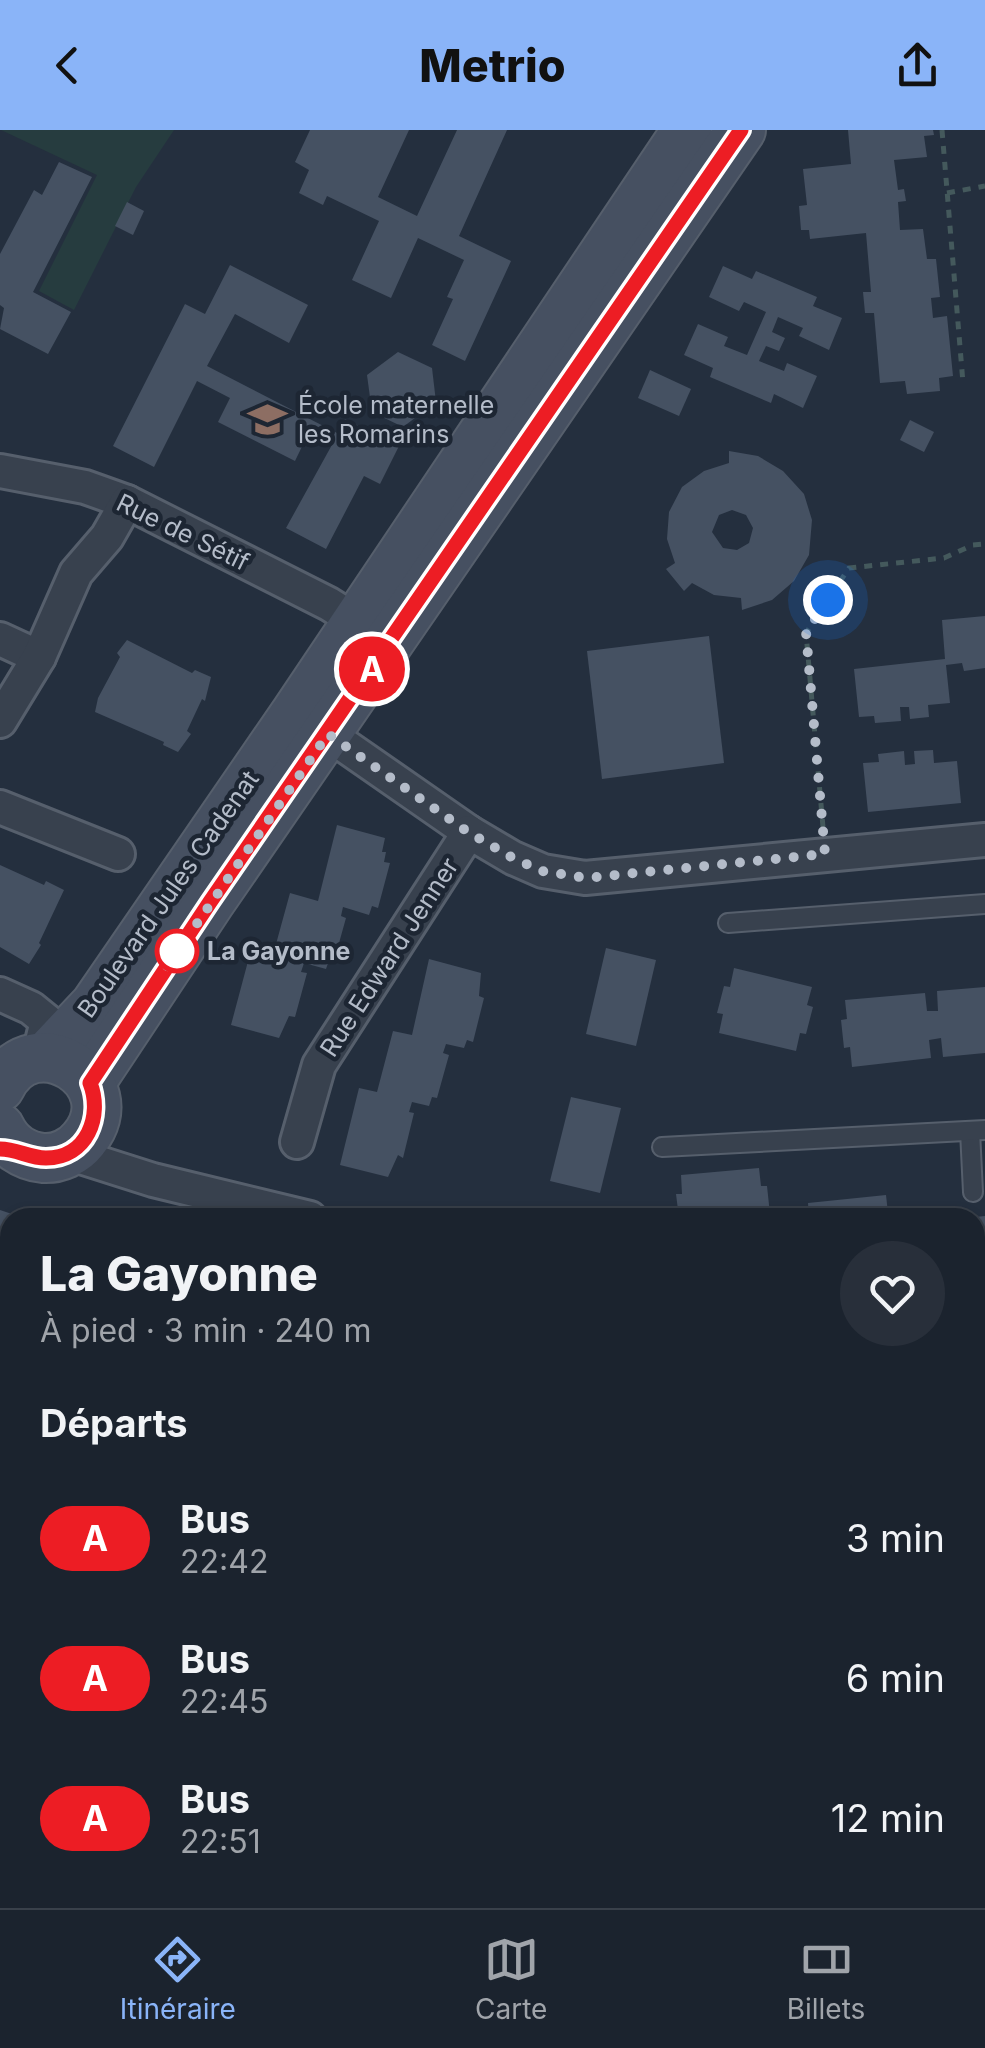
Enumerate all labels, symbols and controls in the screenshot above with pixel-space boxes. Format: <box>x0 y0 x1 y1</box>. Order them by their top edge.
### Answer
icon: back <box>40 38 95 93</box>
text: Metrio <box>419 38 566 93</box>
icon: share <box>890 38 945 93</box>
place label: École maternelle les Romarins <box>298 389 494 449</box>
school or university icon: École maternelle les Romarins <box>247 398 289 440</box>
street label: Rue de Sétif <box>112 487 254 577</box>
your location <box>803 575 853 625</box>
line badge: A <box>340 636 404 702</box>
text: A <box>359 648 385 690</box>
street label: Boulevard Jules Cadenat <box>71 765 265 1023</box>
street label: Rue Edward Jenner <box>314 852 464 1062</box>
marker: La Gayonne <box>156 930 198 972</box>
place label: La Gayonne <box>207 936 350 966</box>
button: heart <box>840 1241 945 1346</box>
text: La Gayonne <box>40 1244 318 1303</box>
text: À pied · 3 min · 240 m <box>40 1311 371 1350</box>
text: Départs <box>40 1400 188 1446</box>
text: Bus <box>180 1496 250 1542</box>
text: 3 min <box>846 1515 945 1561</box>
text: A <box>82 1517 108 1559</box>
text: 22:42 <box>180 1542 268 1581</box>
text: Bus <box>180 1636 250 1682</box>
text: 6 min <box>846 1655 945 1701</box>
text: A <box>82 1657 108 1699</box>
text: 22:45 <box>180 1682 268 1721</box>
text: Bus <box>180 1776 250 1822</box>
text: 12 min <box>831 1795 945 1841</box>
text: A <box>82 1797 108 1839</box>
text: 22:51 <box>180 1822 261 1861</box>
tab: Itinéraire <box>120 1932 236 2026</box>
tab: Carte <box>475 1932 547 2026</box>
tab: Billets <box>787 1932 865 2026</box>

